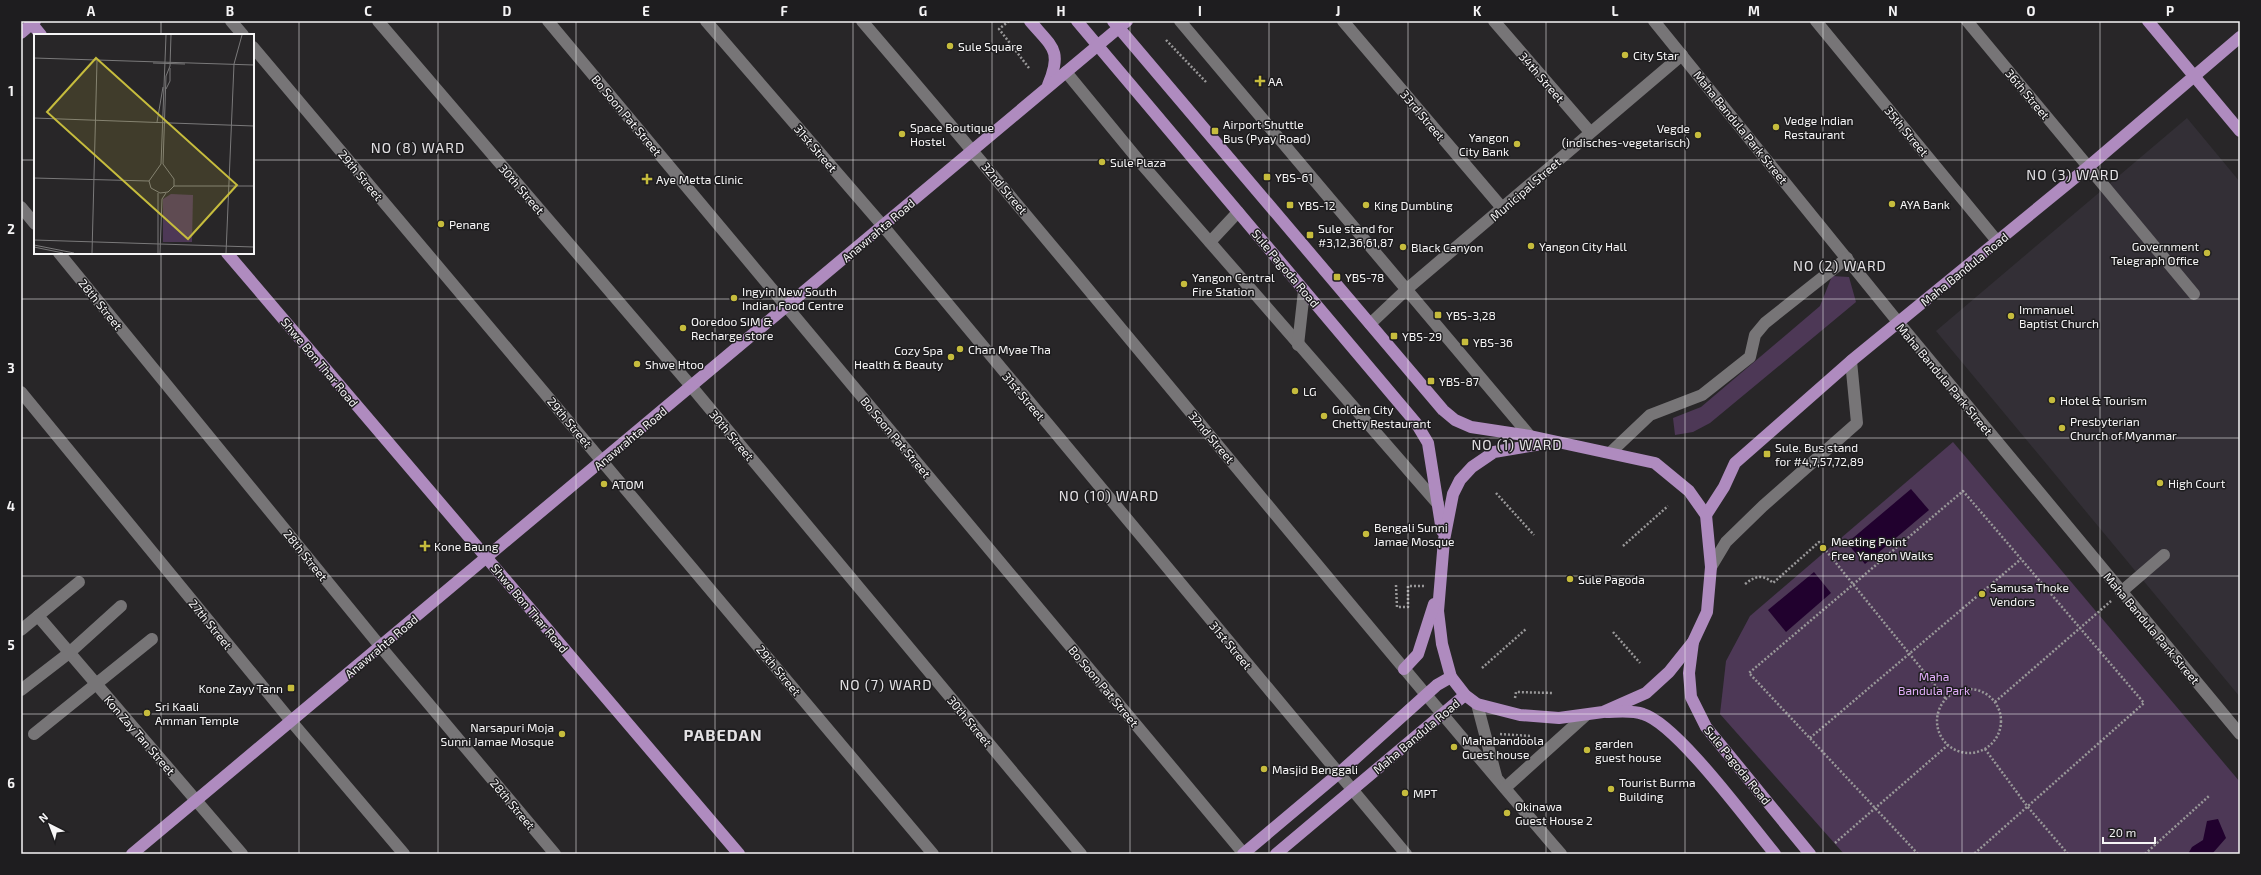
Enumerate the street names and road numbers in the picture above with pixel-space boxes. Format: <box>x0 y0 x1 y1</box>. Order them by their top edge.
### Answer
street label: 34th Street <box>1517 49 1568 105</box>
street label: 36th Street <box>2003 66 2053 122</box>
street label: Maha Bandula Park Street <box>1691 68 1791 187</box>
street label: Bo Soon Pat Street <box>589 72 665 159</box>
street label: 33rd Street <box>1398 87 1448 143</box>
street label: 35th Street <box>1882 103 1932 159</box>
street label: 31st Street <box>792 121 841 175</box>
street label: 29th Street <box>336 147 386 203</box>
street label: Municipal Street <box>1487 154 1563 223</box>
street label: 32nd Street <box>979 159 1031 217</box>
street label: 30th Street <box>497 161 548 217</box>
street label: Anawrahta Road <box>839 195 917 265</box>
street label: Sule Pagoda Road <box>1249 226 1323 310</box>
street label: Maha Bandula Road <box>1917 229 2011 309</box>
street label: 28th Street <box>76 276 126 333</box>
street label: Shwe Bon Thar Road <box>279 315 361 409</box>
street label: Maha Bandula Park Street <box>1894 320 1996 438</box>
street label: 31st Street <box>1000 369 1048 423</box>
street label: 29th Street <box>545 394 595 450</box>
street label: Bo Soon Pat Street <box>858 394 934 481</box>
street label: Anawrahta Road <box>591 403 669 473</box>
street label: 30th Street <box>707 407 757 463</box>
street label: 32nd Street <box>1186 408 1238 466</box>
street label: 28th Street <box>281 527 331 584</box>
street label: Shwe Bon Thar Road <box>489 561 571 655</box>
street label: Maha Bandula Park Street <box>2101 569 2203 687</box>
street label: 27th Street <box>187 596 236 652</box>
street label: Anawrahta Road <box>342 611 420 681</box>
street label: 31st Street <box>1207 618 1255 672</box>
street label: 29th Street <box>754 642 804 698</box>
street label: Bo Soon Pat Street <box>1066 643 1142 730</box>
street label: Kon Zay Tan Street <box>102 692 179 778</box>
street label: 30th Street <box>945 693 995 749</box>
street label: Maha Bandula Road <box>1370 696 1462 776</box>
street label: Sule Pagoda Road <box>1702 723 1774 807</box>
street label: 28th Street <box>488 776 538 832</box>

